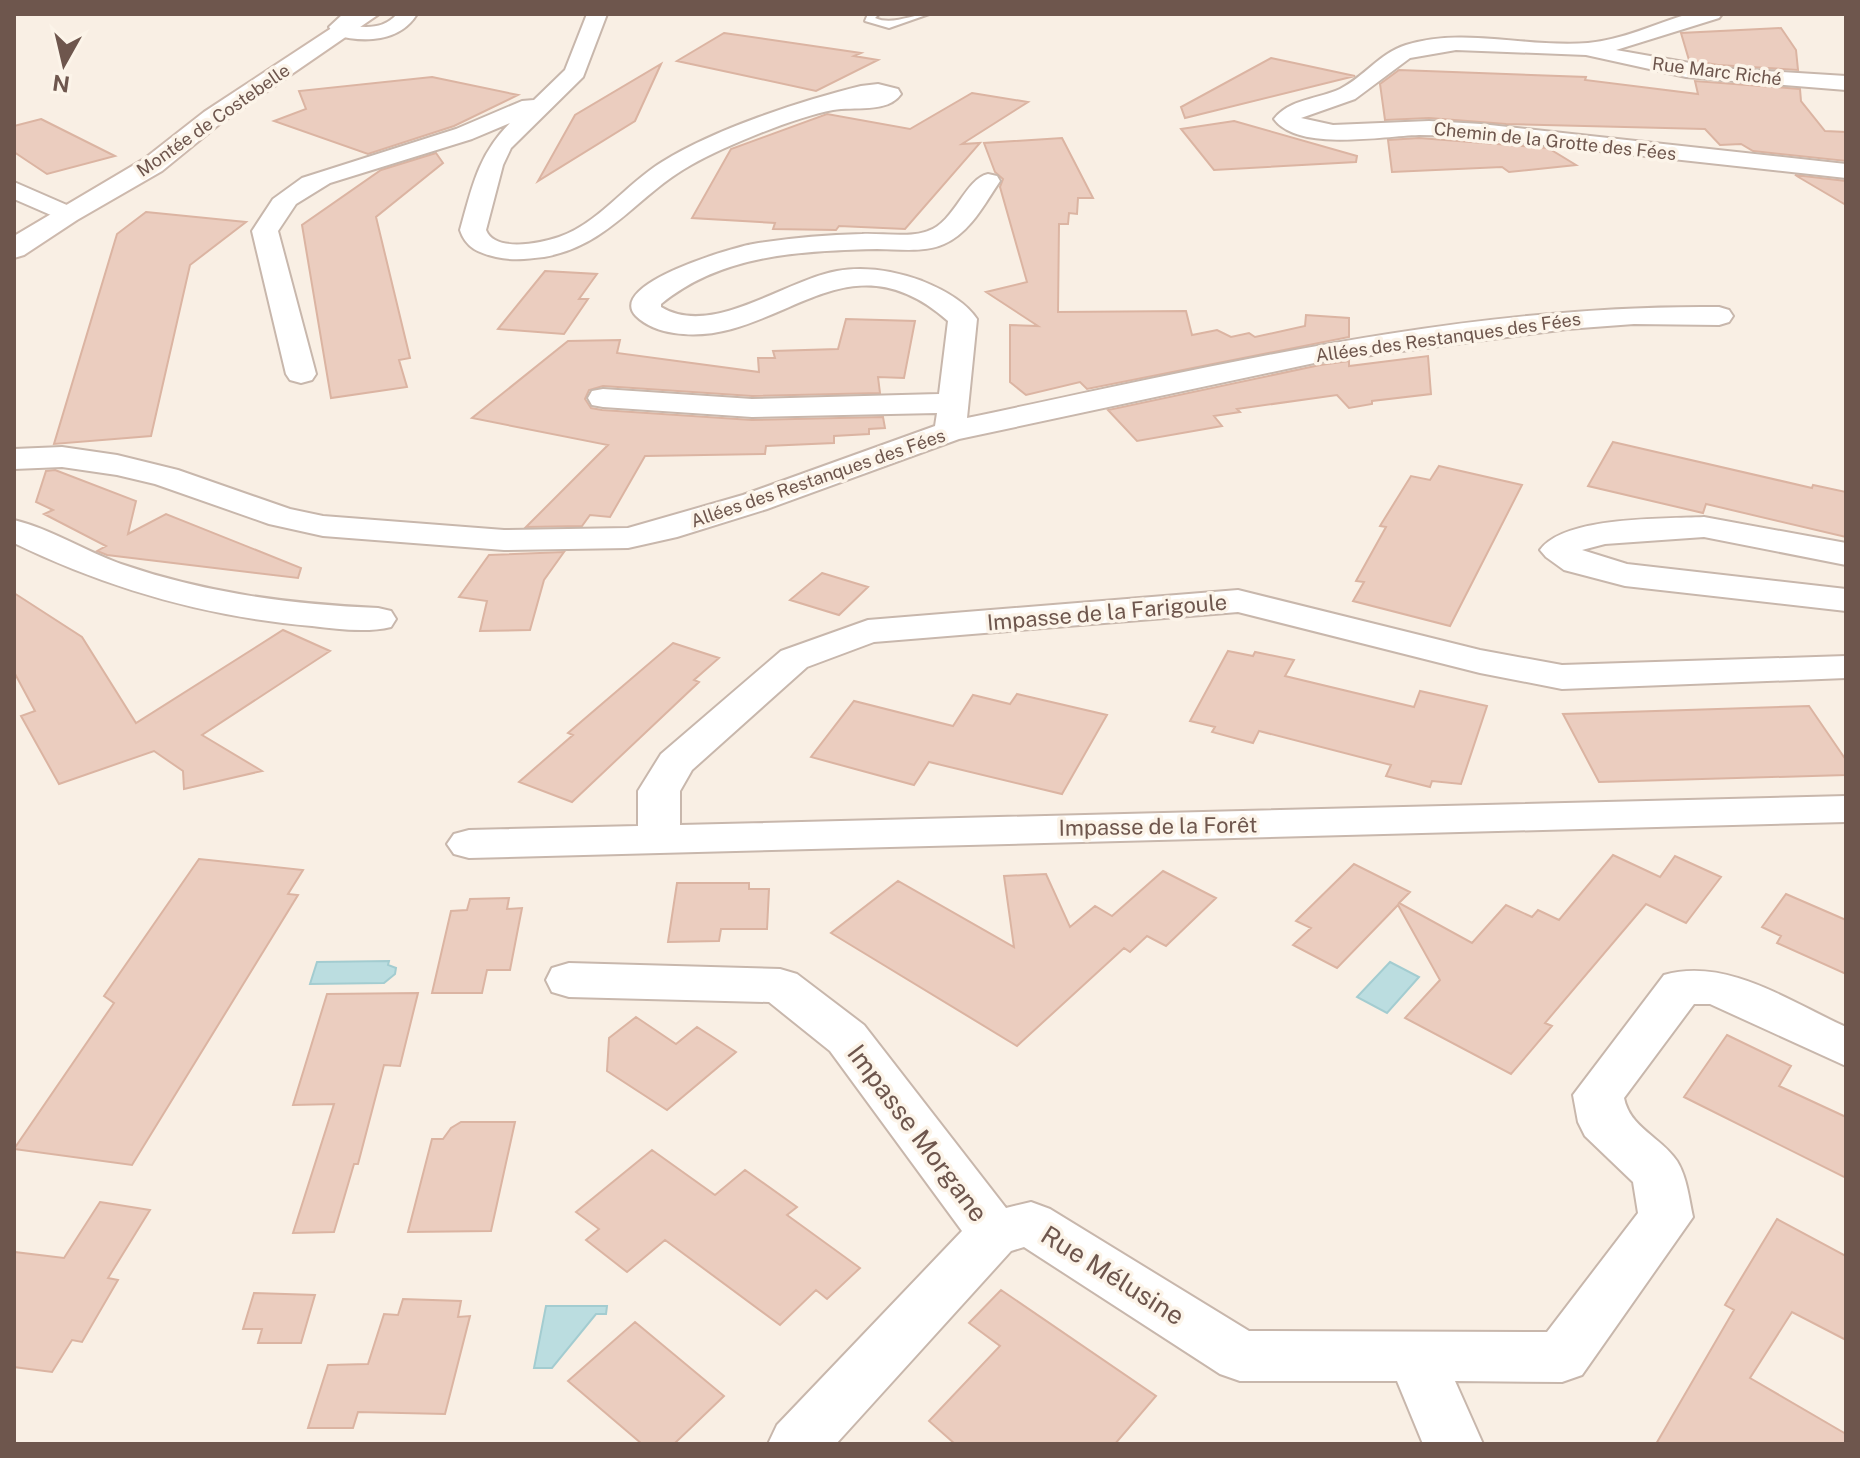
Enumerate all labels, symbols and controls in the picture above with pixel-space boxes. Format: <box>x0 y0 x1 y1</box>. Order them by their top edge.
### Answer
north arrow <box>24 24 104 104</box>
street label: Rue Marc Riché <box>1651 53 1783 89</box>
street label: Montée de Costebelle <box>132 59 294 181</box>
text: N <box>51 70 72 98</box>
street label: Chemin de la Grotte des Fées <box>1433 118 1677 164</box>
street label: Allées des Restanques des Fées <box>1314 308 1582 366</box>
street label: Allées des Restanques des Fées <box>688 425 948 531</box>
street label: Impasse de la Farigoule <box>986 589 1228 635</box>
street label: Impasse de la Forêt <box>1058 811 1258 841</box>
street label: Impasse Morgane <box>841 1038 995 1228</box>
street label: Rue Mélusine <box>1036 1219 1190 1331</box>

